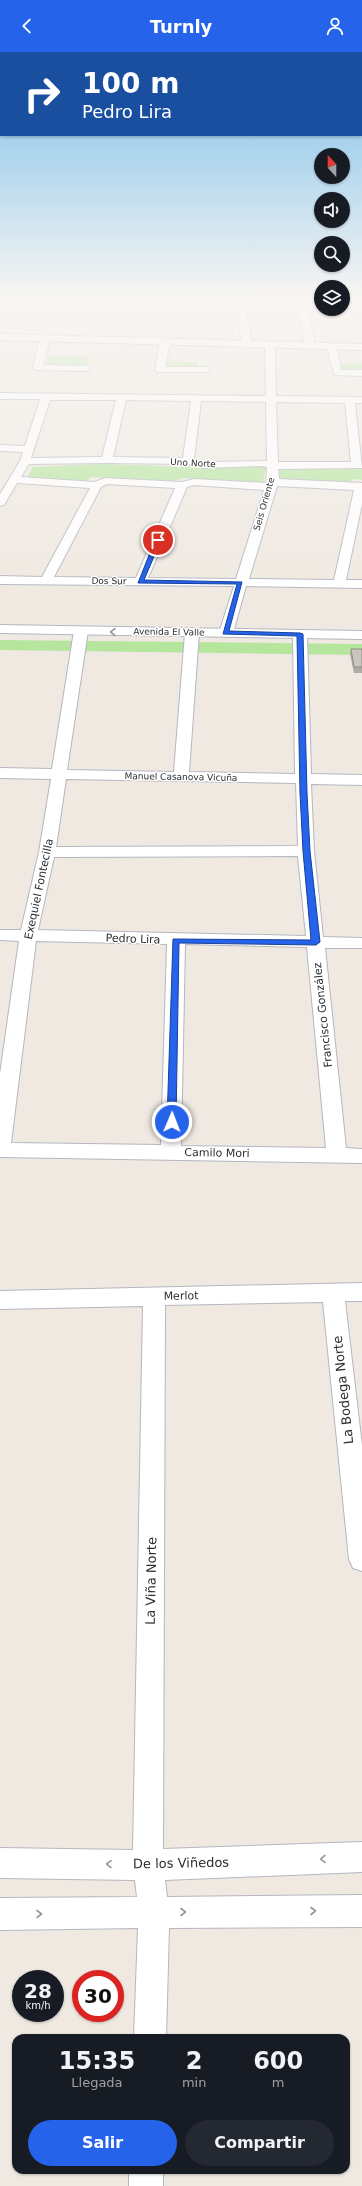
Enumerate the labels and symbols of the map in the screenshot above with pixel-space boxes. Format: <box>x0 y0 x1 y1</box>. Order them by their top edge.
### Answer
north arrow <box>314 148 350 184</box>
street label: Uno Norte <box>170 457 217 469</box>
street label: Seis Oriente <box>252 476 276 532</box>
pin <box>141 523 175 557</box>
street label: Dos Sur <box>91 576 127 586</box>
street label: Avenida El Valle <box>133 626 205 638</box>
one-way arrow <box>110 627 116 636</box>
street label: Manuel Casanova Vicuña <box>124 771 238 783</box>
street label: Exequiel Fontecilla <box>22 837 56 941</box>
street label: Pedro Lira <box>105 932 161 946</box>
street label: Francisco González <box>311 962 335 1068</box>
position arrow <box>151 1101 193 1143</box>
street label: Camilo Mori <box>184 1146 250 1160</box>
street label: Merlot <box>163 1289 199 1303</box>
street label: La Bodega Norte <box>330 1335 356 1445</box>
street label: La Viña Norte <box>143 1537 159 1625</box>
one-way arrow <box>320 1854 326 1863</box>
street label: De los Viñedos <box>133 1855 229 1871</box>
one-way arrow <box>106 1860 112 1868</box>
one-way arrow <box>310 1907 316 1916</box>
one-way arrow <box>180 1908 186 1917</box>
one-way arrow <box>36 1910 42 1918</box>
speed limit sign: 30 <box>72 1970 124 2022</box>

